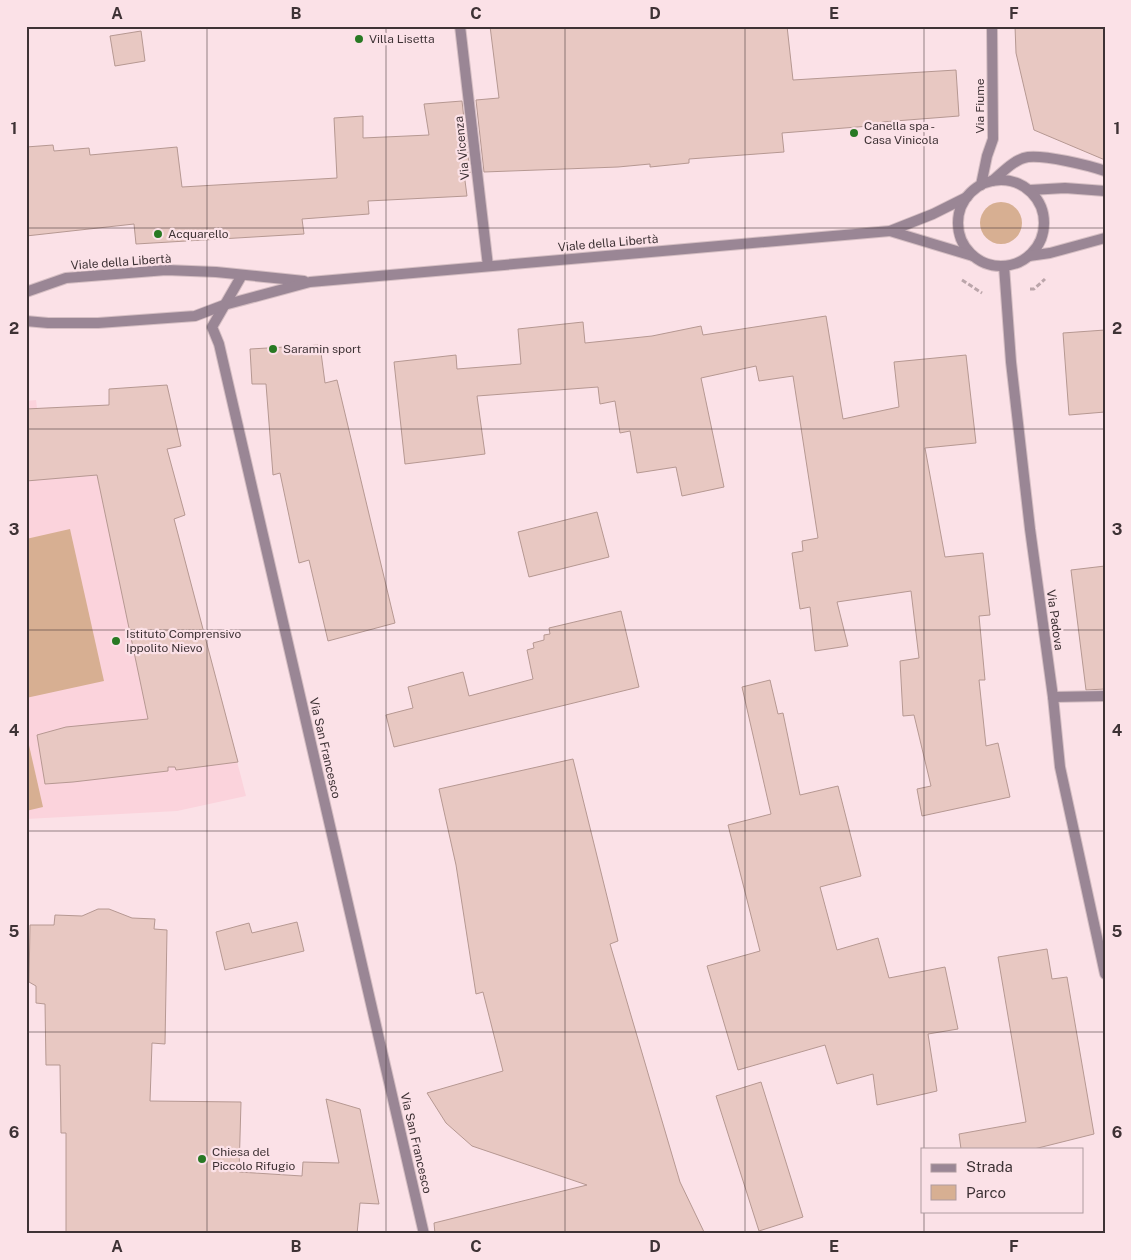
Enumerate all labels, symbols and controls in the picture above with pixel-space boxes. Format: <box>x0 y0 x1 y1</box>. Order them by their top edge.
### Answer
text: A <box>111 4 123 23</box>
text: B <box>291 4 302 23</box>
text: C <box>470 4 482 23</box>
text: D <box>649 4 661 23</box>
text: E <box>829 4 839 23</box>
text: F <box>1009 4 1019 23</box>
place label: Villa Lisetta <box>369 32 435 46</box>
marker: Villa Lisetta <box>353 33 365 45</box>
street label: Via Fiume <box>973 78 987 133</box>
street label: Via Vicenza <box>452 115 472 181</box>
text: 1 <box>11 119 17 138</box>
place label: Canella spa - Casa Vinicola <box>864 119 939 147</box>
text: 1 <box>1114 119 1120 138</box>
marker: Canella spa - Casa Vinicola <box>848 127 860 139</box>
place label: Acquarello <box>168 227 229 241</box>
marker: Acquarello <box>152 228 164 240</box>
street label: Viale della Libertà <box>557 232 659 254</box>
street label: Viale della Libertà <box>70 252 172 272</box>
text: 2 <box>9 319 19 338</box>
text: 2 <box>1112 319 1122 338</box>
place label: Saramin sport <box>283 342 362 356</box>
marker: Saramin sport <box>267 343 279 355</box>
text: 3 <box>9 520 19 539</box>
text: 3 <box>1112 520 1122 539</box>
street label: Via Padova <box>1044 589 1066 651</box>
place label: Istituto Comprensivo Ippolito Nievo <box>126 627 241 655</box>
marker: Istituto Comprensivo Ippolito Nievo <box>110 635 122 647</box>
street label: Via San Francesco <box>307 696 343 800</box>
text: 4 <box>9 721 20 740</box>
text: 4 <box>1112 721 1123 740</box>
text: 5 <box>9 922 20 941</box>
text: 5 <box>1112 922 1123 941</box>
street label: Via San Francesco <box>398 1091 434 1195</box>
text: 6 <box>9 1123 19 1142</box>
text: 6 <box>1112 1123 1122 1142</box>
place label: Chiesa del Piccolo Rifugio <box>212 1145 295 1173</box>
legend <box>921 1148 1084 1212</box>
marker: Chiesa del Piccolo Rifugio <box>196 1153 208 1165</box>
text: Strada <box>966 1158 1013 1175</box>
text: Parco <box>966 1184 1006 1201</box>
text: A <box>111 1237 123 1256</box>
text: B <box>291 1237 302 1256</box>
text: C <box>470 1237 482 1256</box>
text: D <box>649 1237 661 1256</box>
text: E <box>829 1237 839 1256</box>
text: F <box>1009 1237 1019 1256</box>

